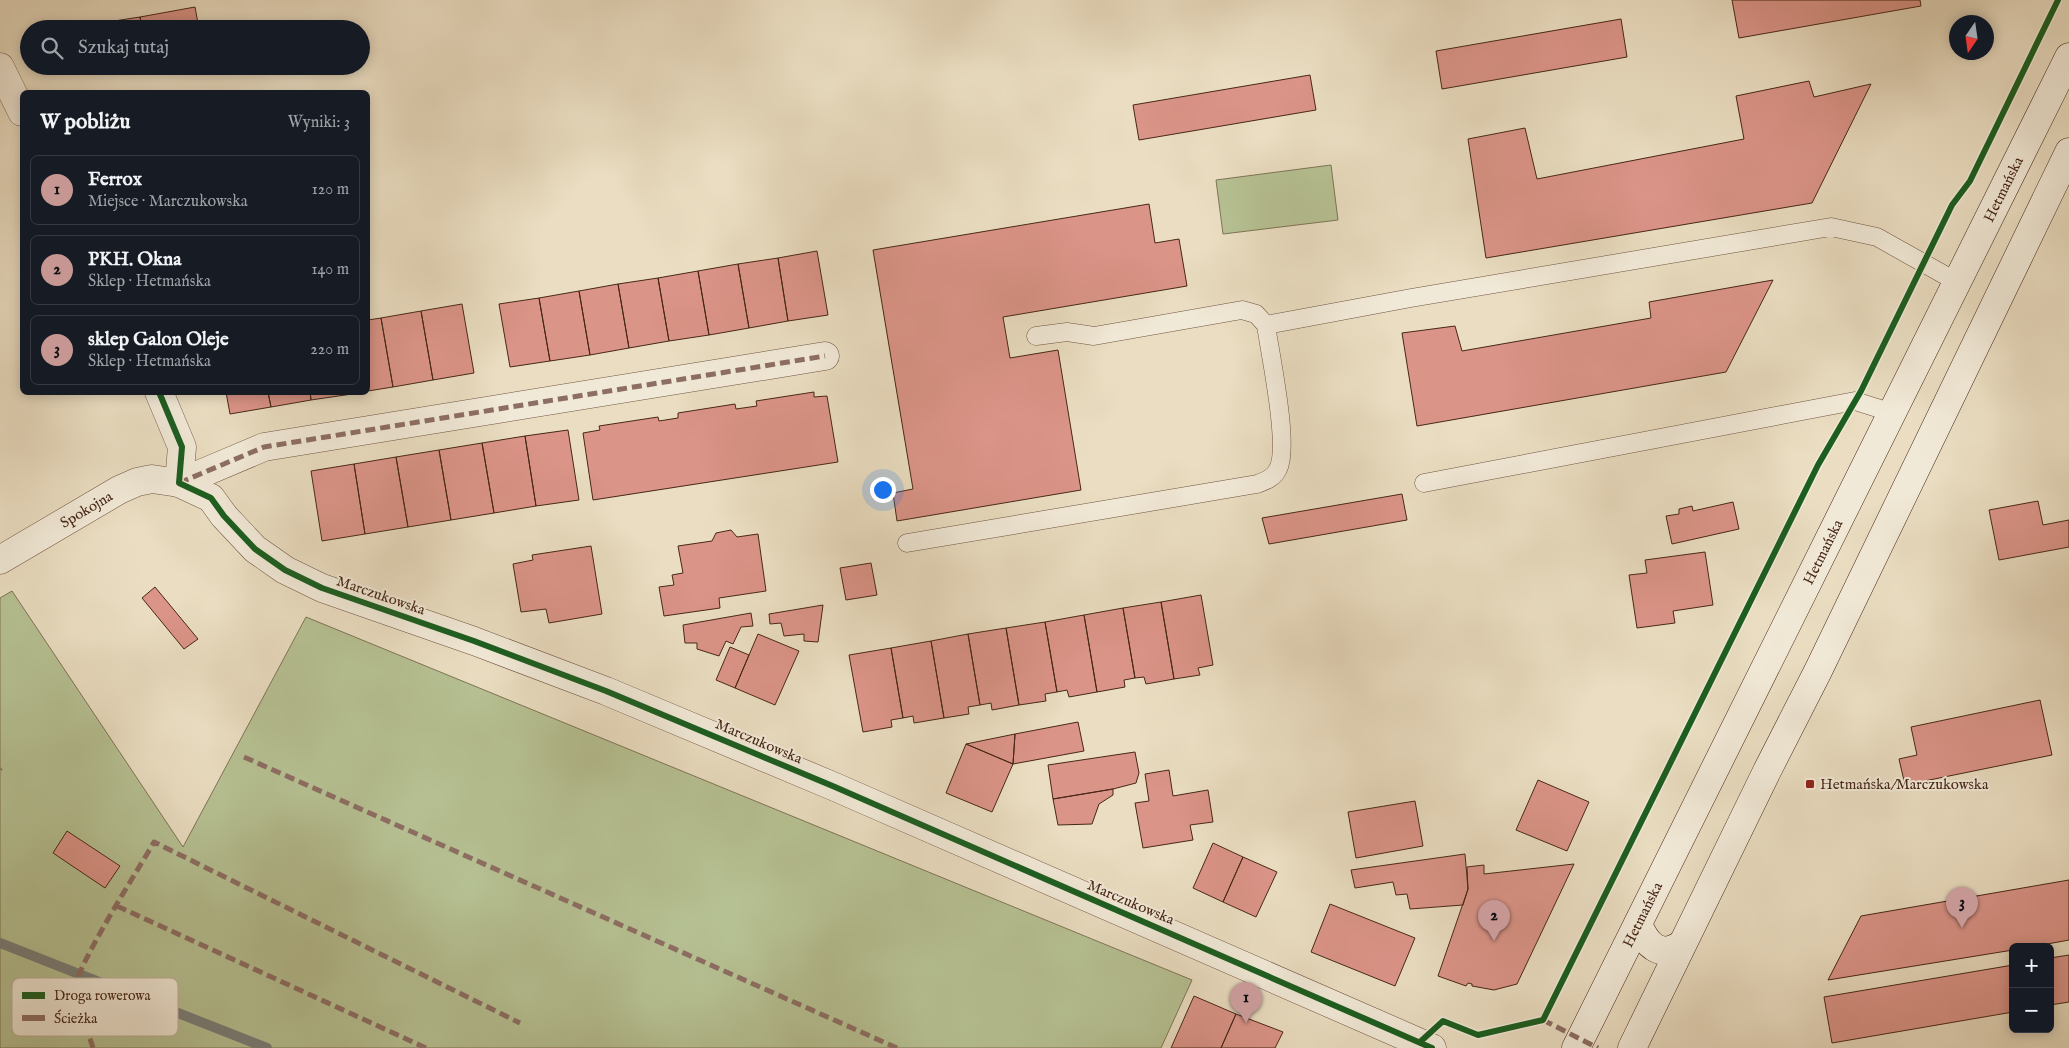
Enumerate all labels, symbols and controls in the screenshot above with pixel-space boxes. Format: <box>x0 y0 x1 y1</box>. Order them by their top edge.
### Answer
north arrow <box>1949 15 1994 60</box>
search box <box>20 20 370 75</box>
icon: search <box>38 34 66 62</box>
text: Szukaj tutaj <box>78 36 169 60</box>
text: W pobliżu <box>40 109 130 136</box>
text: Wyniki: 3 <box>288 113 350 133</box>
street label: Hetmańska <box>1979 153 2028 225</box>
text: Ferrox <box>88 168 142 192</box>
text: 1 <box>54 180 60 200</box>
text: 120 m <box>312 180 349 200</box>
text: Miejsce · Marczukowska <box>88 192 248 212</box>
text: PKH. Okna <box>88 248 181 272</box>
text: 2 <box>53 260 61 280</box>
text: 140 m <box>311 260 349 280</box>
text: Sklep · Hetmańska <box>88 272 211 292</box>
text: sklep Galon Oleje <box>88 328 229 352</box>
text: 3 <box>54 340 60 360</box>
text: 220 m <box>310 340 349 360</box>
text: Sklep · Hetmańska <box>88 352 211 372</box>
your location <box>870 477 896 503</box>
street label: Spokojna <box>57 487 117 533</box>
street label: Hetmańska <box>1799 516 1848 588</box>
street label: Marczukowska <box>334 571 428 620</box>
street label: Marczukowska <box>712 715 806 769</box>
place label: Hetmańska/Marczukowska <box>1820 775 1989 794</box>
marker: Hetmańska/Marczukowska <box>1804 778 1816 790</box>
street label: Marczukowska <box>1084 876 1178 930</box>
street label: Hetmańska <box>1619 879 1667 951</box>
pin: 3 <box>1946 887 1978 928</box>
pin: 2 <box>1478 900 1510 941</box>
map controls <box>2009 943 2054 1033</box>
button: + <box>2009 943 2054 988</box>
legend <box>12 978 178 1036</box>
pin: 1 <box>1230 982 1262 1023</box>
text: Droga rowerowa <box>54 987 151 1005</box>
button: − <box>2009 988 2054 1033</box>
text: Ścieżka <box>54 1009 98 1028</box>

